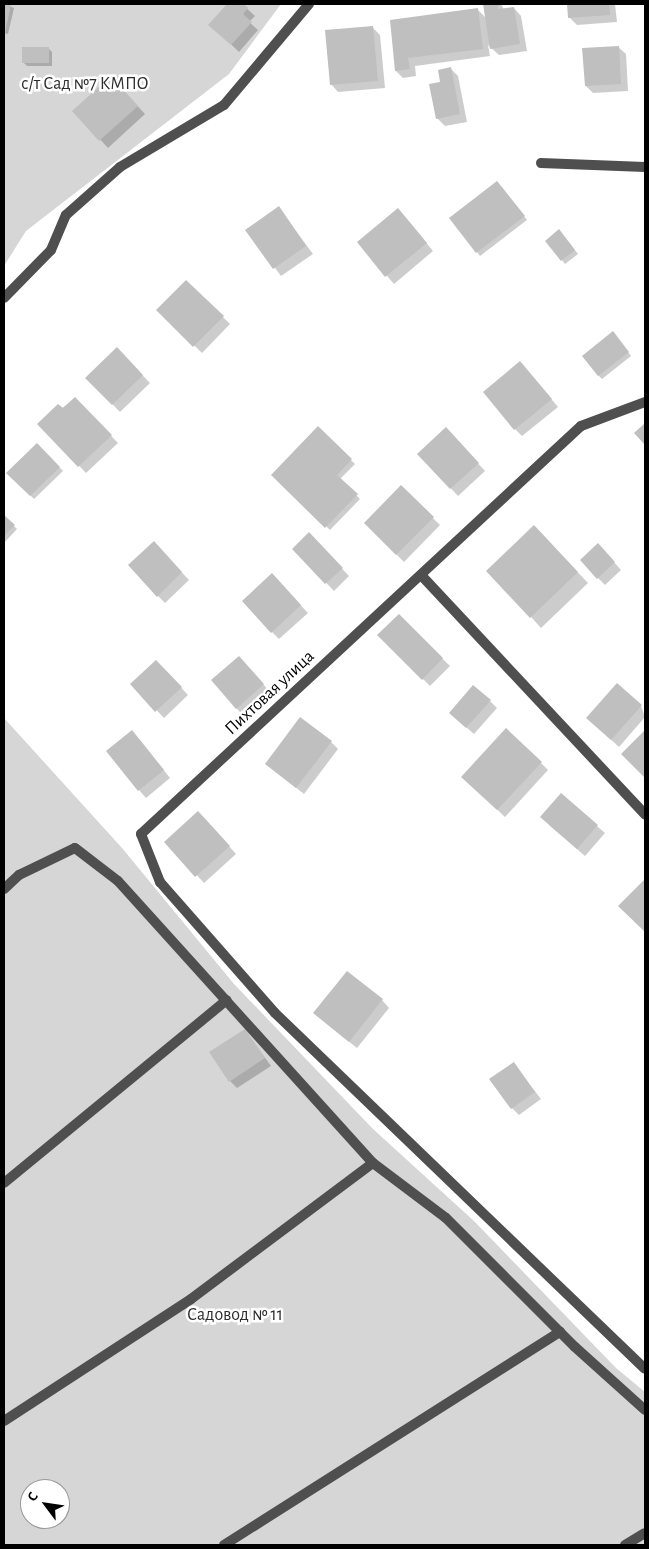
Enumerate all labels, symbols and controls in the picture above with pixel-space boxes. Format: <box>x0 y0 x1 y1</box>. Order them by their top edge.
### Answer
park label: с/т Сад №7 КМПО <box>21 73 149 95</box>
street label: Пихтовая улица <box>221 646 319 740</box>
park label: Садовод № 11 <box>187 1304 283 1326</box>
north arrow <box>20 1479 70 1529</box>
text: С <box>25 1490 41 1504</box>

